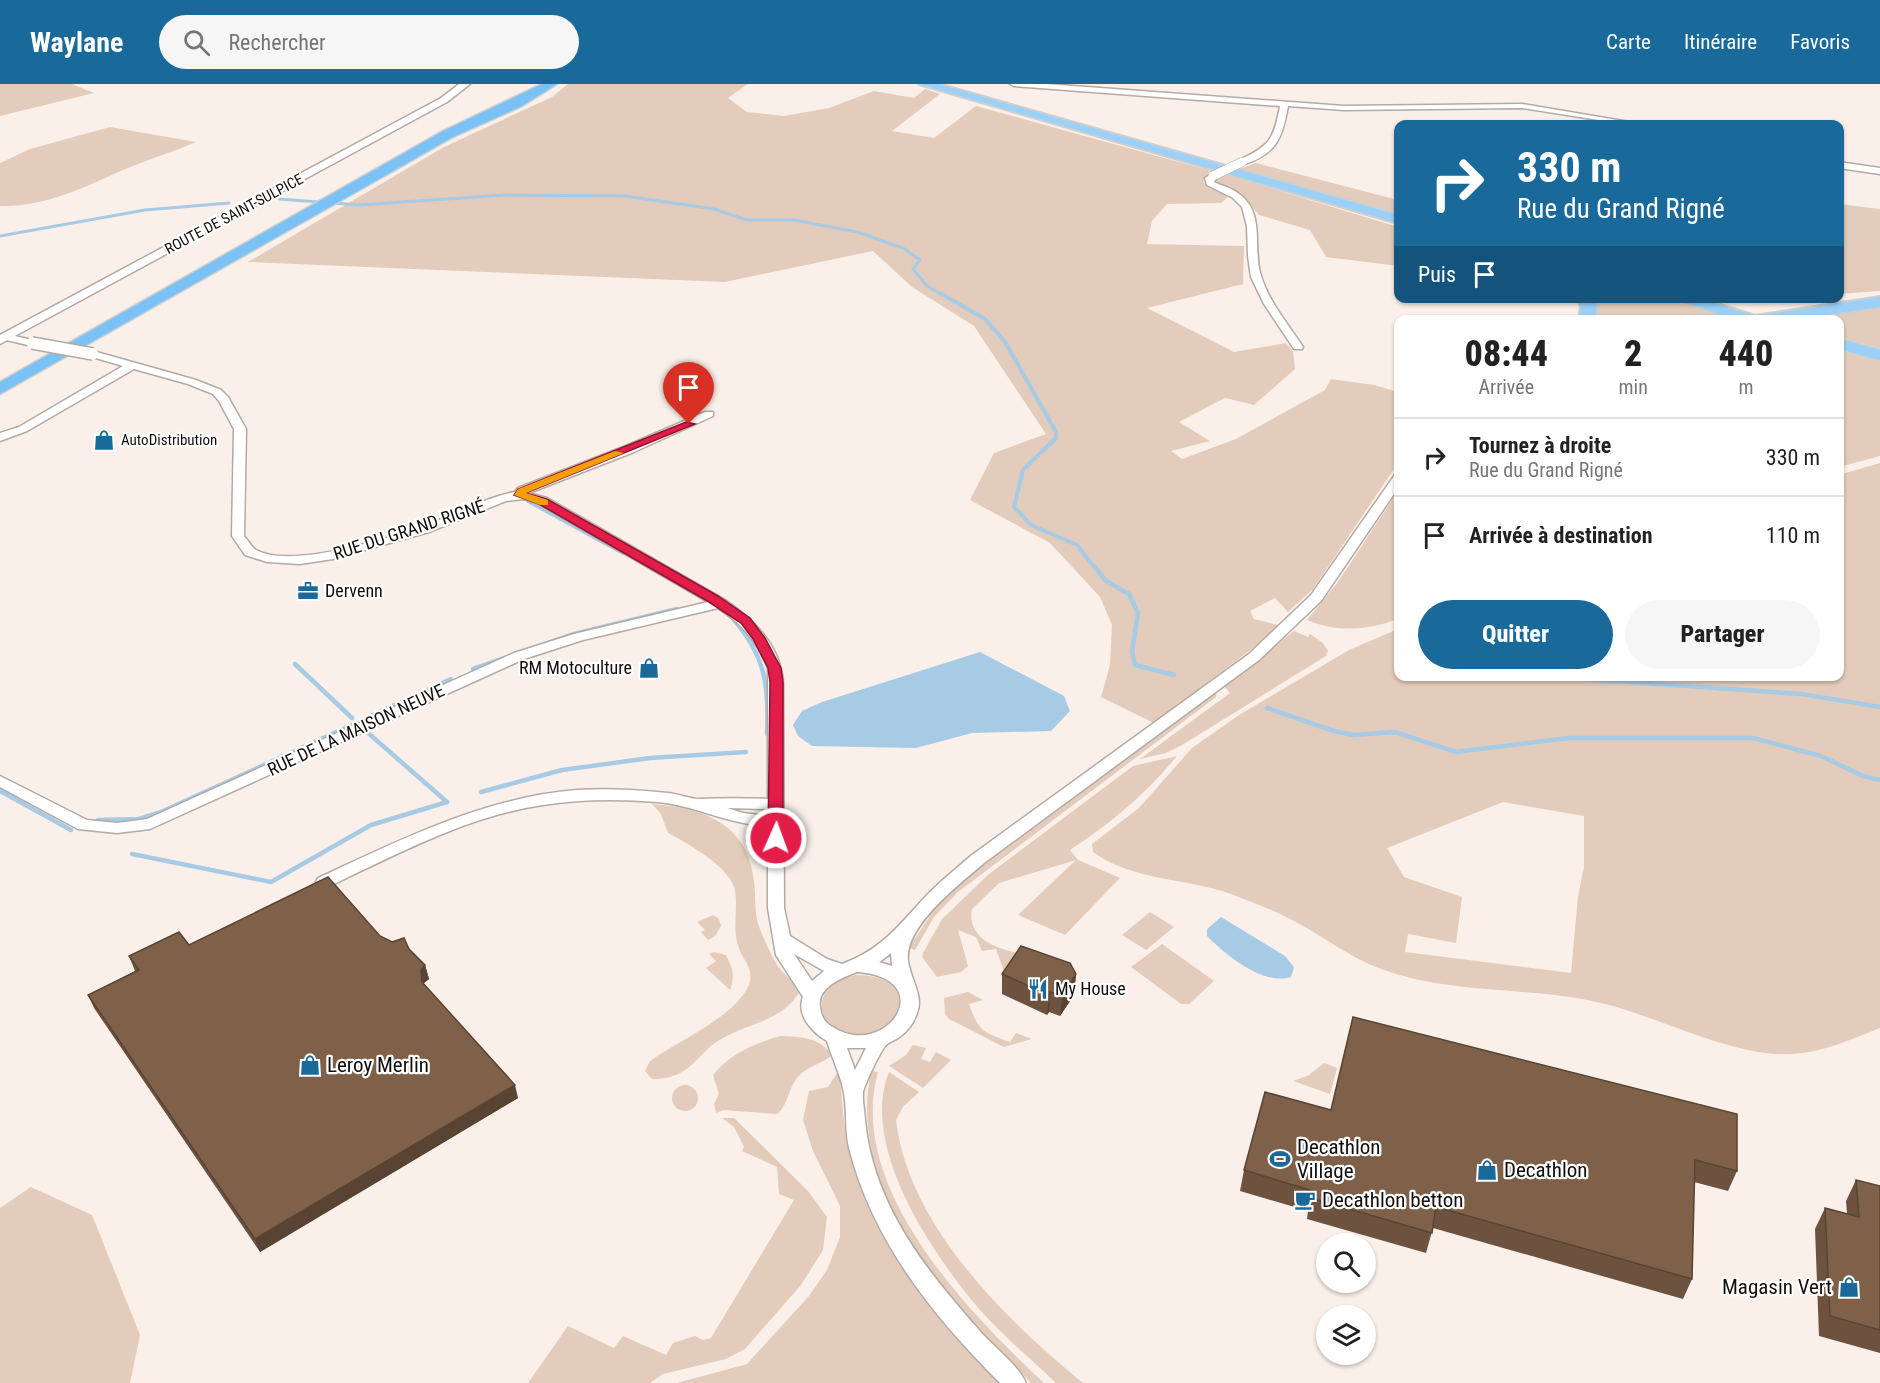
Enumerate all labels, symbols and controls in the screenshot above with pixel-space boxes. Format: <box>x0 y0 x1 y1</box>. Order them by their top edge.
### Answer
search box <box>159 15 579 69</box>
text: Waylane <box>30 26 123 59</box>
icon: search <box>180 26 213 59</box>
text: Rechercher <box>228 30 326 55</box>
text: Carte <box>1606 30 1651 54</box>
text: Itinéraire <box>1684 30 1757 54</box>
text: Favoris <box>1790 30 1850 54</box>
text: 330 m <box>1517 143 1622 192</box>
icon: right <box>1418 144 1496 222</box>
street label: ROUTE DE SAINT-SULPICE <box>162 170 306 258</box>
text: Rue du Grand Rigné <box>1517 193 1725 225</box>
icon: arrive <box>1468 258 1501 291</box>
text: Puis <box>1418 262 1456 287</box>
text: 08:44 <box>1465 333 1548 375</box>
text: 2 <box>1624 333 1642 375</box>
text: 440 <box>1718 333 1773 375</box>
pin <box>663 362 714 424</box>
icon: arrive <box>672 371 705 404</box>
text: Arrivée <box>1479 375 1534 399</box>
text: min <box>1619 375 1648 399</box>
text: m <box>1738 375 1753 399</box>
shop icon: AutoDistribution <box>92 428 116 452</box>
place label: AutoDistribution <box>121 431 217 449</box>
text: Tournez à droite <box>1469 433 1611 458</box>
icon: right <box>1418 441 1451 474</box>
text: 330 m <box>1766 445 1820 470</box>
text: Rue du Grand Rigné <box>1469 458 1623 482</box>
street label: RUE DU GRAND RIGNÉ <box>330 495 487 564</box>
icon: arrive <box>1418 519 1451 552</box>
text: Arrivée à destination <box>1469 523 1653 548</box>
text: 110 m <box>1766 523 1820 548</box>
office icon: Dervenn <box>296 579 320 603</box>
place label: Dervenn <box>325 580 383 601</box>
button: Quitter <box>1418 600 1613 669</box>
button: Partager <box>1625 600 1820 669</box>
shop icon: RM Motoculture <box>637 656 661 680</box>
place label: RM Motoculture <box>519 657 632 678</box>
street label: RUE DE LA MAISON NEUVE <box>264 679 448 780</box>
position arrow <box>744 806 808 870</box>
restaurant icon: My House <box>1026 977 1050 1001</box>
place label: My House <box>1055 978 1126 999</box>
shop icon: Leroy Merlin <box>298 1053 322 1077</box>
place label: Leroy Merlin <box>327 1053 429 1077</box>
place label: Decathlon Village <box>1297 1135 1380 1183</box>
sports icon: Decathlon Village <box>1268 1147 1292 1171</box>
shop icon: Decathlon <box>1475 1158 1499 1182</box>
place label: Decathlon <box>1504 1158 1587 1182</box>
cafe icon: Decathlon betton <box>1293 1188 1317 1212</box>
place label: Decathlon betton <box>1322 1188 1463 1212</box>
map controls <box>1316 1233 1376 1365</box>
button: search <box>1316 1233 1376 1293</box>
place label: Magasin Vert <box>1722 1275 1832 1299</box>
shop icon: Magasin Vert <box>1837 1275 1861 1299</box>
button: layers <box>1316 1305 1376 1365</box>

